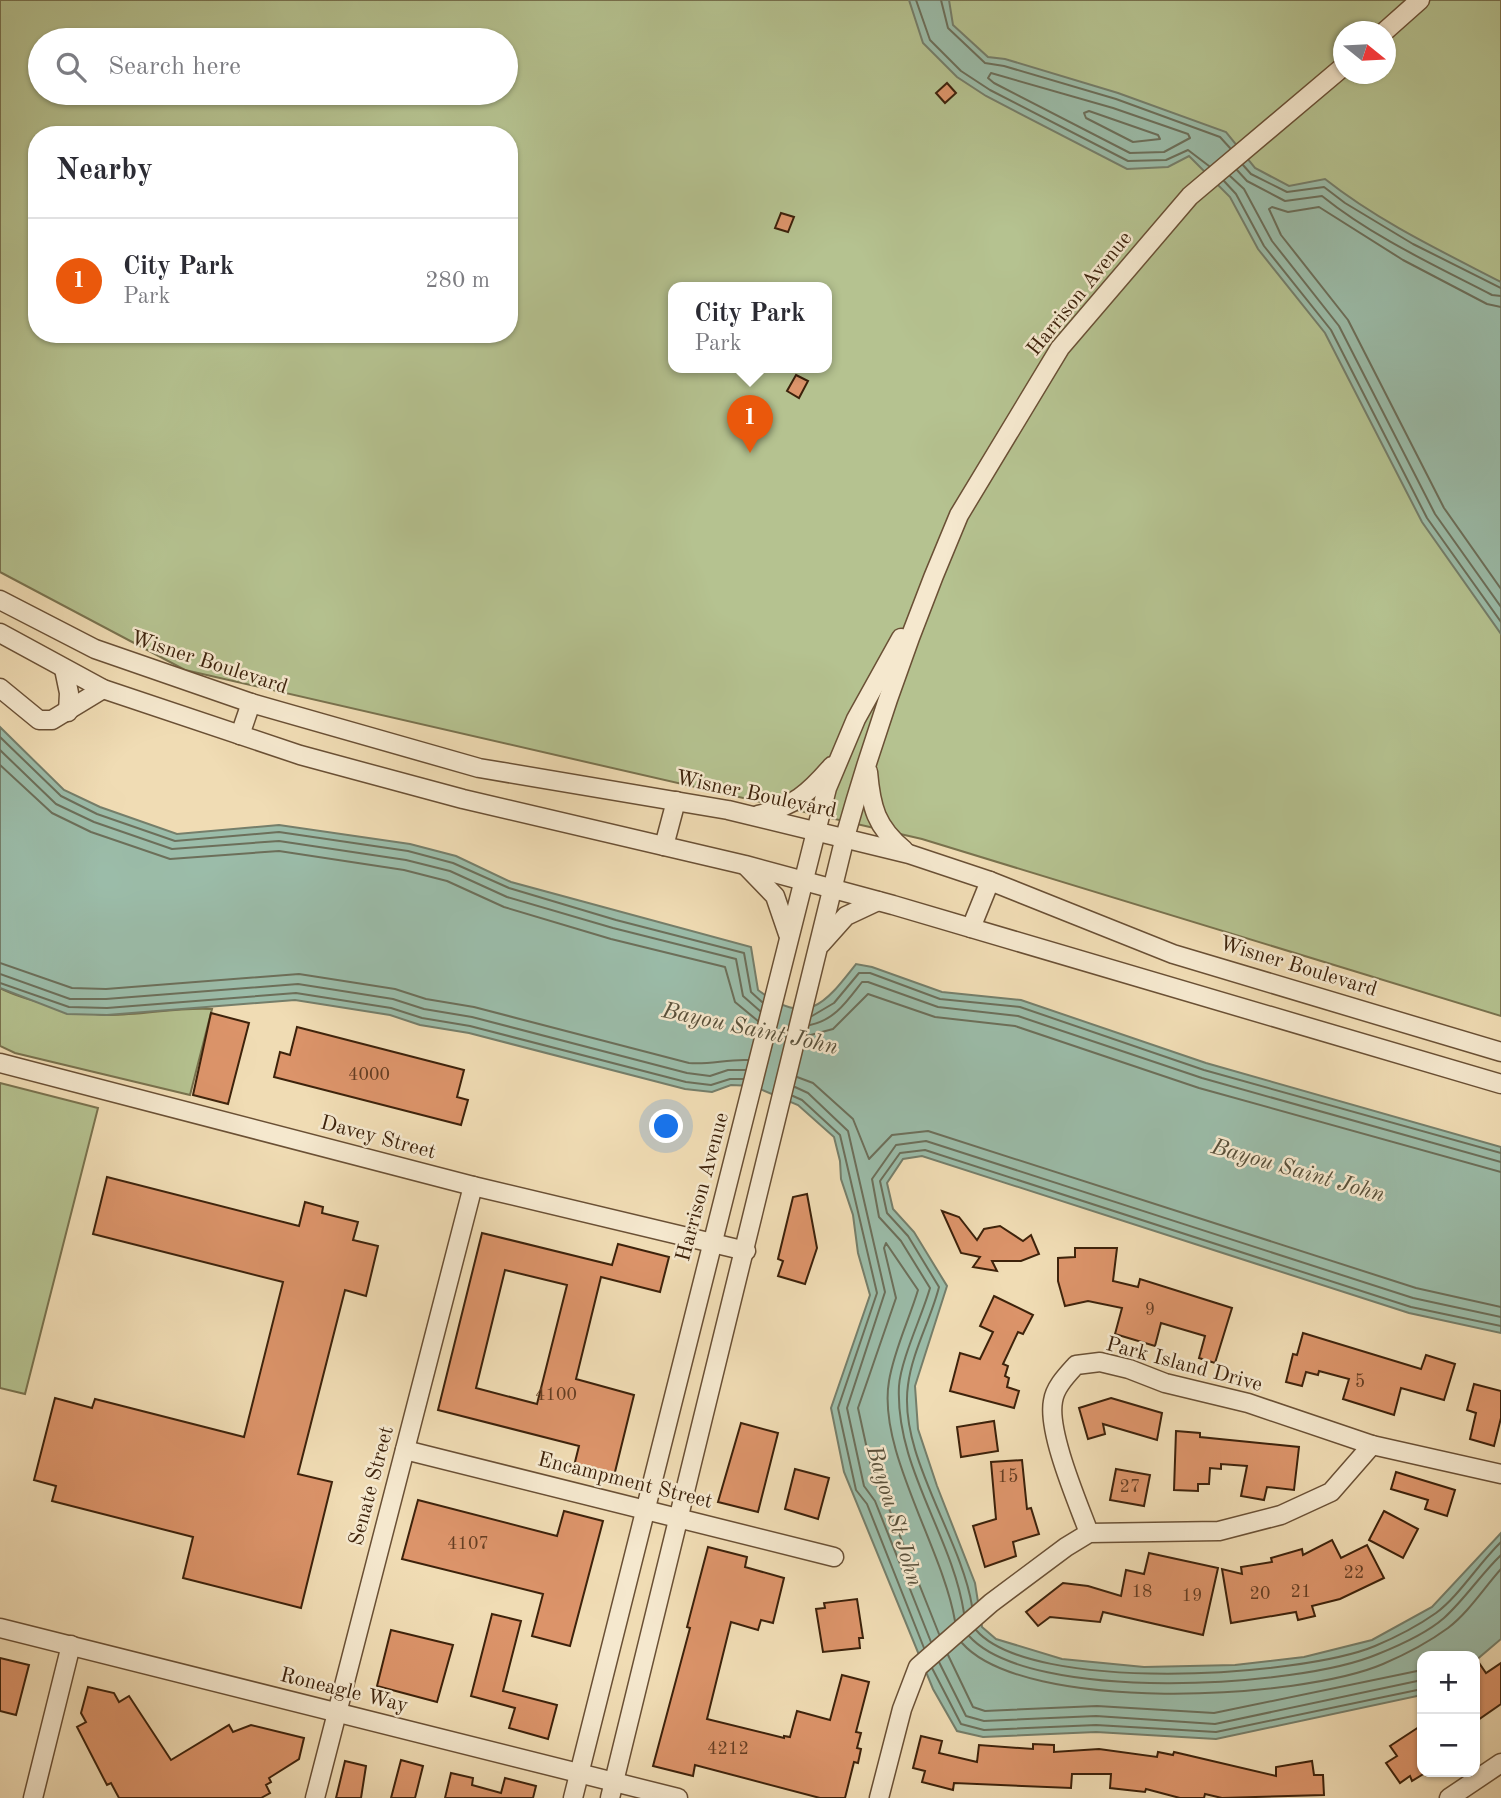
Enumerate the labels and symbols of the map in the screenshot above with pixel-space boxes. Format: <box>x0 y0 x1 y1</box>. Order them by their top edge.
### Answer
north arrow <box>1333 21 1396 84</box>
street label: Harrison Avenue <box>1024 228 1136 360</box>
pin: 1 <box>727 395 773 453</box>
street label: Wisner Boulevard <box>128 628 290 698</box>
street label: Wisner Boulevard <box>674 768 838 822</box>
street label: Wisner Boulevard <box>1217 933 1379 1001</box>
water label: Bayou Saint John <box>659 999 840 1060</box>
house number: 4000 <box>348 1066 390 1084</box>
your location <box>649 1109 683 1143</box>
street label: Harrison Avenue <box>673 1110 733 1264</box>
street label: Davey Street <box>318 1113 438 1163</box>
water label: Bayou Saint John <box>1207 1135 1387 1208</box>
house number: 9 <box>1145 1301 1155 1319</box>
street label: Park Island Drive <box>1103 1334 1265 1396</box>
house number: 5 <box>1355 1373 1365 1391</box>
house number: 4100 <box>535 1386 577 1404</box>
street label: Senate Street <box>346 1424 398 1548</box>
water label: Bayou St John <box>860 1442 926 1590</box>
street label: Encampment Street <box>535 1449 715 1513</box>
house number: 15 <box>998 1468 1018 1486</box>
house number: 27 <box>1120 1478 1140 1496</box>
house number: 4107 <box>447 1535 489 1553</box>
house number: 22 <box>1344 1564 1364 1582</box>
house number: 18 <box>1132 1583 1152 1601</box>
house number: 21 <box>1291 1583 1311 1601</box>
house number: 20 <box>1250 1585 1270 1603</box>
house number: 19 <box>1182 1587 1202 1605</box>
street label: Roneagle Way <box>278 1665 410 1717</box>
house number: 4212 <box>707 1740 749 1758</box>

